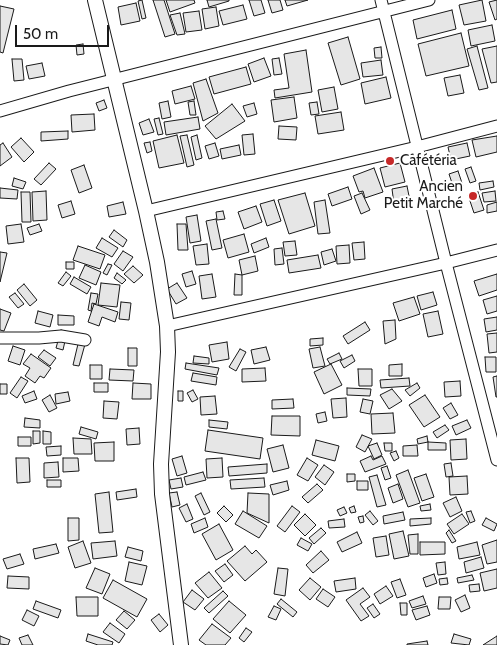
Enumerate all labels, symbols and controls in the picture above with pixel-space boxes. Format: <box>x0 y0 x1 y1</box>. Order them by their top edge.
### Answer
scale bar <box>18 15 111 47</box>
text: 50 m <box>23 25 58 43</box>
place label: Cafétéria <box>400 152 457 170</box>
marker: Cafétéria <box>384 155 396 167</box>
place label: Ancien Petit Marché <box>384 178 463 213</box>
marker: Ancien Petit Marché <box>467 190 479 202</box>

